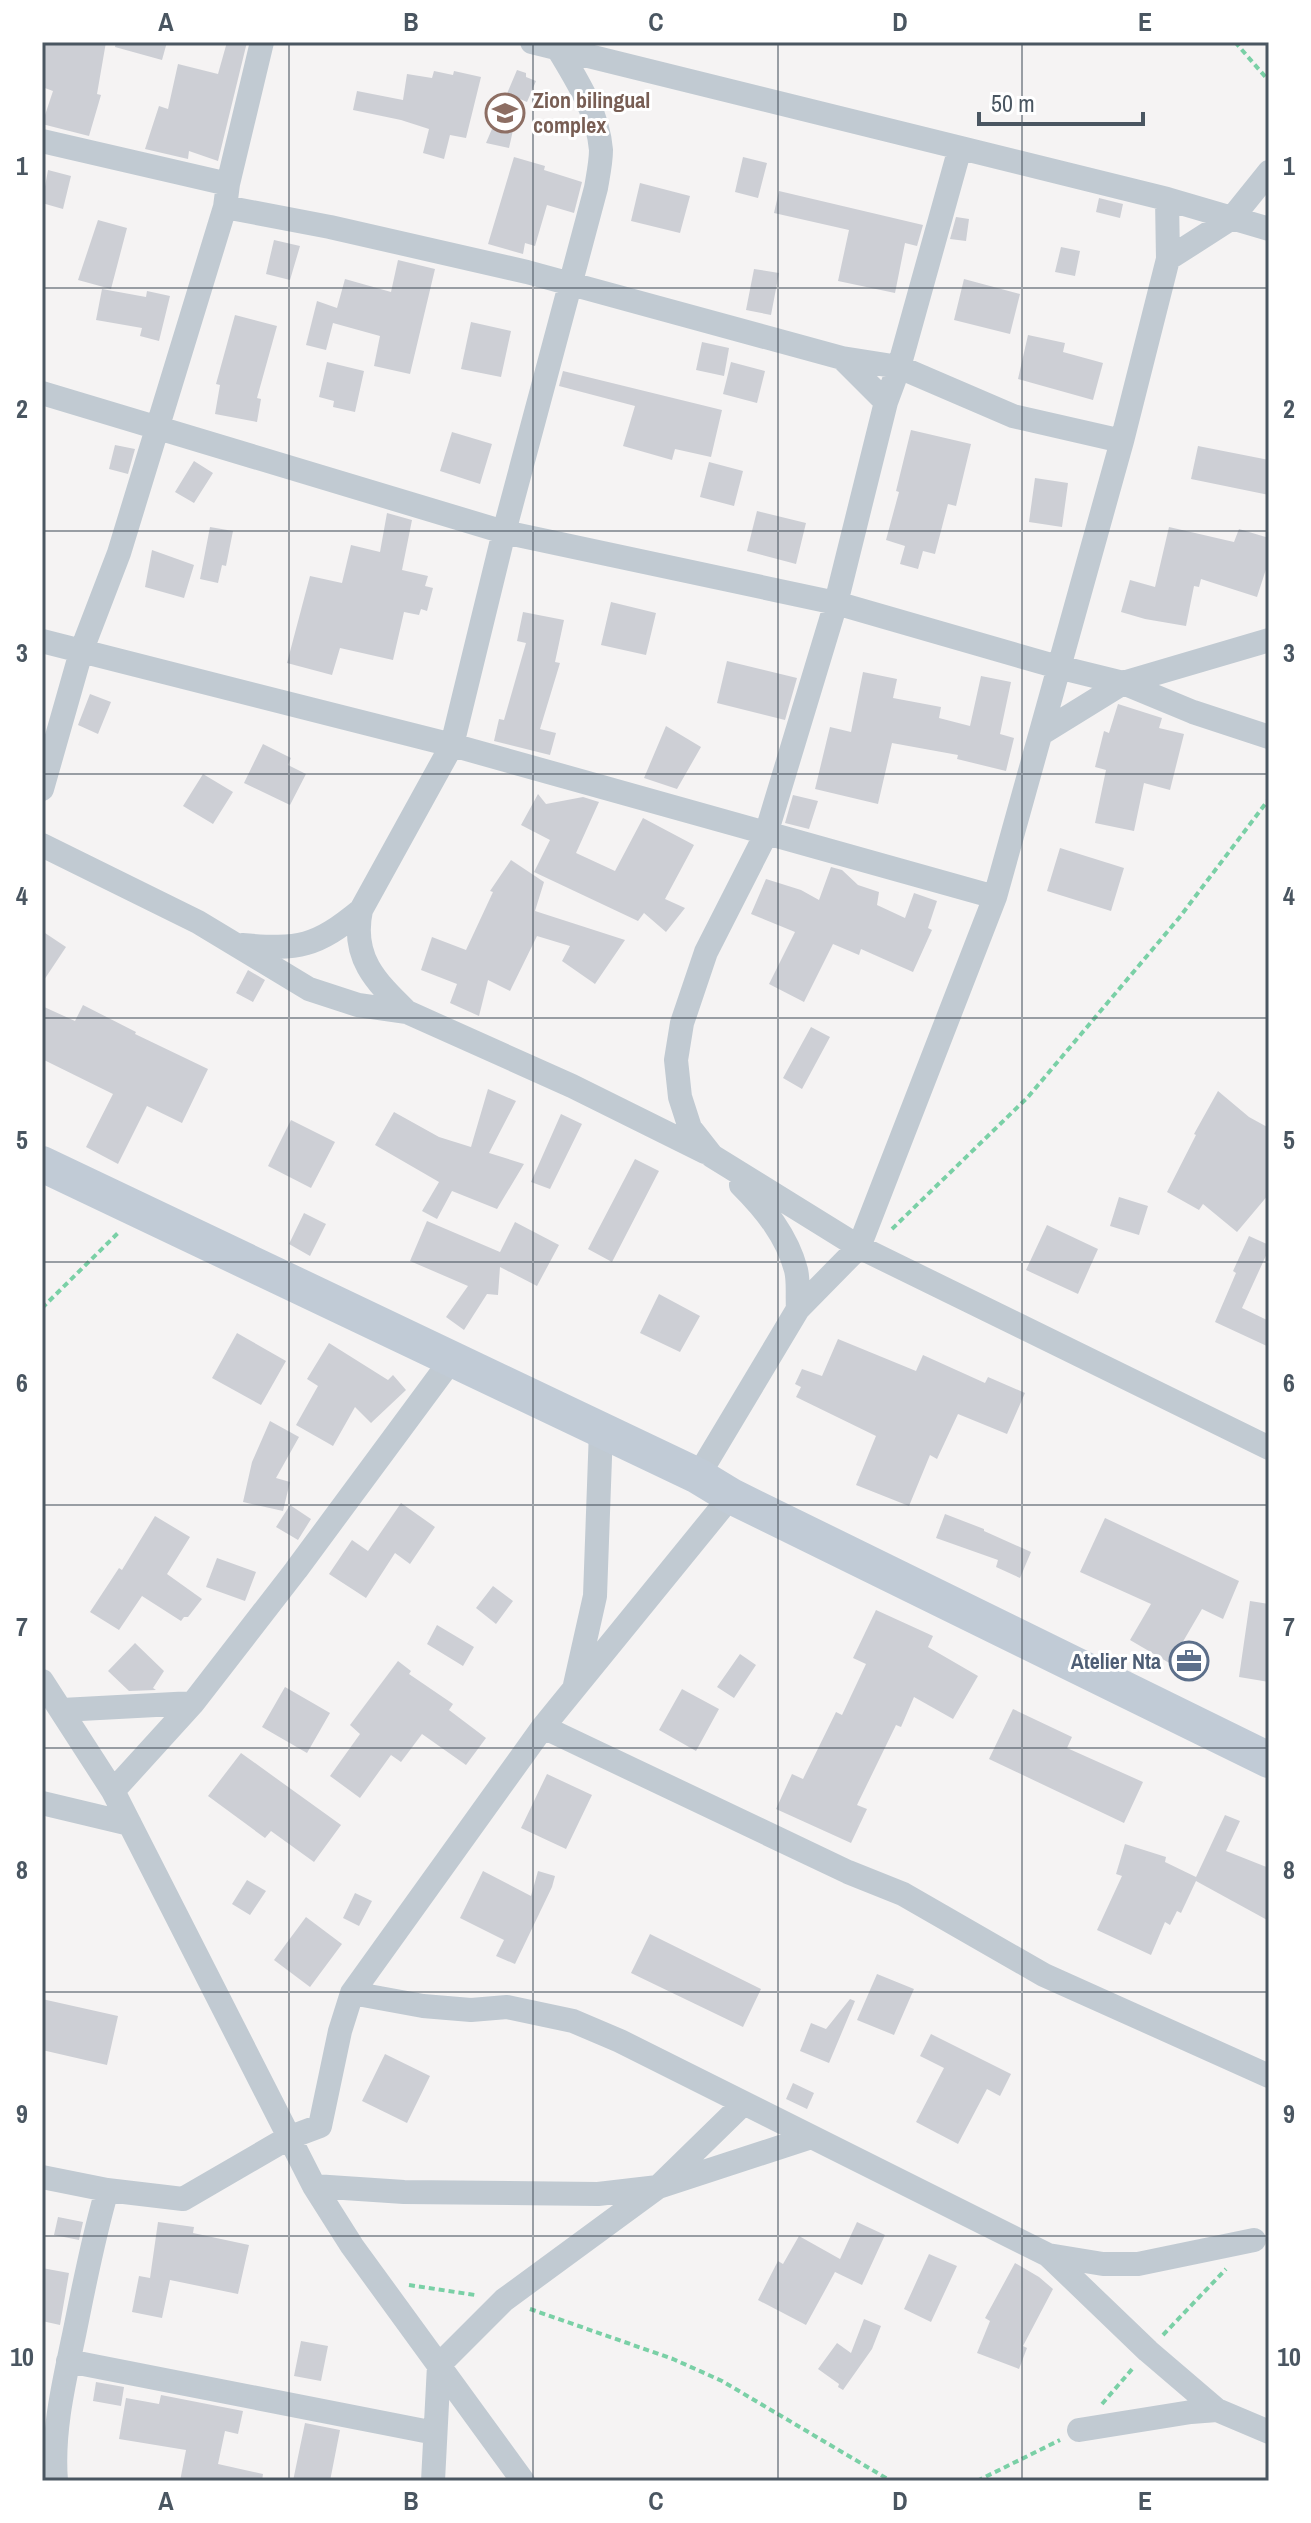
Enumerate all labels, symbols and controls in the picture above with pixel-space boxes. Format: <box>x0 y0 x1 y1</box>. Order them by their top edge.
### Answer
text: A <box>158 4 174 39</box>
text: B <box>403 4 419 39</box>
text: C <box>648 4 664 39</box>
text: D <box>892 4 908 39</box>
text: E <box>1138 4 1152 39</box>
scale bar <box>979 76 1143 126</box>
place label: Zion bilingual complex <box>533 85 650 140</box>
text: 50 m <box>991 87 1035 119</box>
school or university icon: Zion bilingual complex <box>484 92 526 134</box>
text: 1 <box>16 148 28 183</box>
text: 1 <box>1283 148 1295 183</box>
text: 2 <box>16 391 28 426</box>
text: 2 <box>1283 391 1295 426</box>
text: 3 <box>16 635 28 670</box>
text: 3 <box>1283 635 1295 670</box>
text: 4 <box>16 878 28 913</box>
text: 4 <box>1283 878 1295 913</box>
text: 5 <box>16 1122 28 1157</box>
text: 5 <box>1283 1122 1295 1157</box>
text: 6 <box>16 1365 28 1400</box>
text: 6 <box>1283 1365 1295 1400</box>
text: 7 <box>16 1609 28 1644</box>
text: 7 <box>1283 1609 1295 1644</box>
office icon: Atelier Nta <box>1168 1640 1210 1682</box>
place label: Atelier Nta <box>1071 1646 1161 1676</box>
text: 8 <box>16 1852 28 1887</box>
text: 8 <box>1283 1852 1295 1887</box>
text: 9 <box>16 2096 28 2131</box>
text: 9 <box>1283 2096 1295 2131</box>
text: 10 <box>10 2339 34 2374</box>
text: 10 <box>1277 2339 1301 2374</box>
text: A <box>158 2483 174 2518</box>
text: B <box>403 2483 419 2518</box>
text: C <box>648 2483 664 2518</box>
text: D <box>892 2483 908 2518</box>
text: E <box>1138 2483 1152 2518</box>

